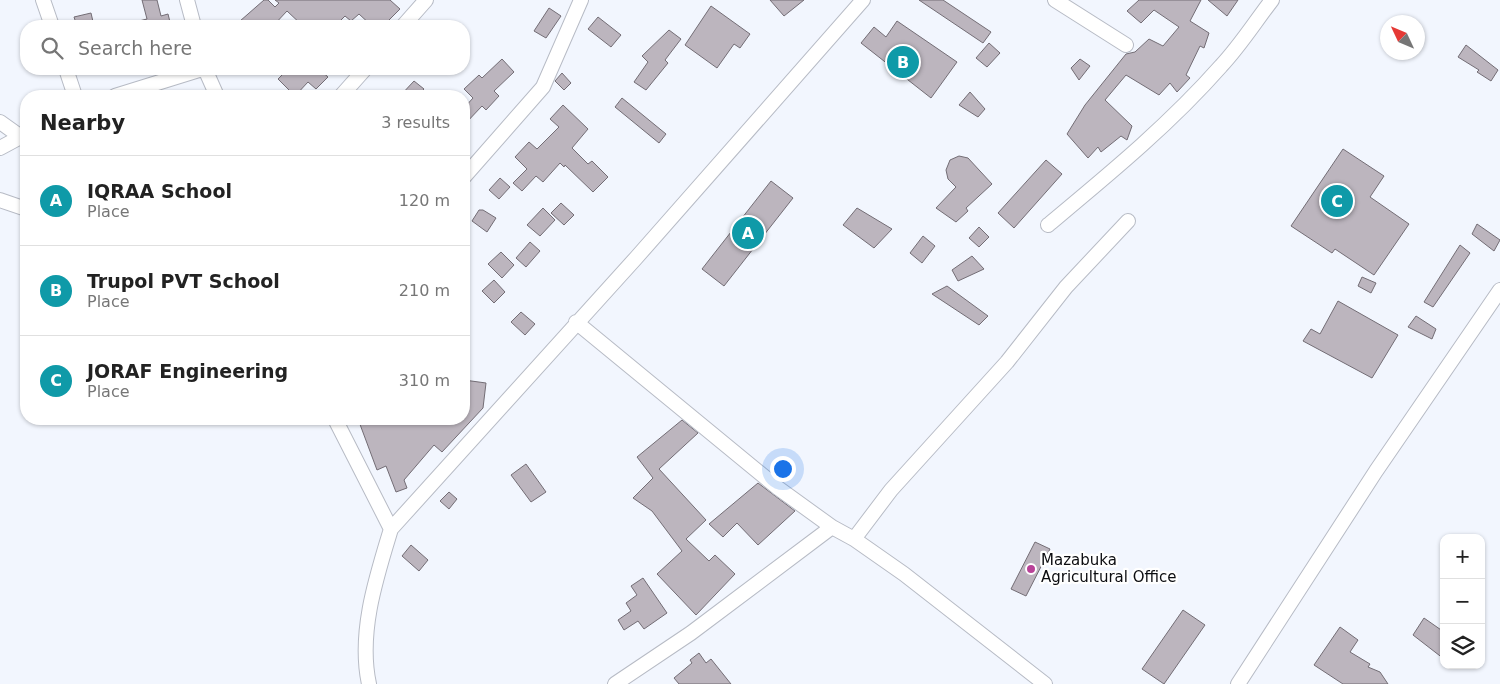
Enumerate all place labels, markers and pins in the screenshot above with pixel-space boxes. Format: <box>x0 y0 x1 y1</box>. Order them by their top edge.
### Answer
pin: B <box>887 43 919 81</box>
pin: C <box>1321 182 1353 220</box>
pin: A <box>732 214 764 252</box>
place label: Mazabuka Agricultural Office <box>1041 551 1177 586</box>
marker: Mazabuka Agricultural Office <box>1025 563 1037 575</box>

